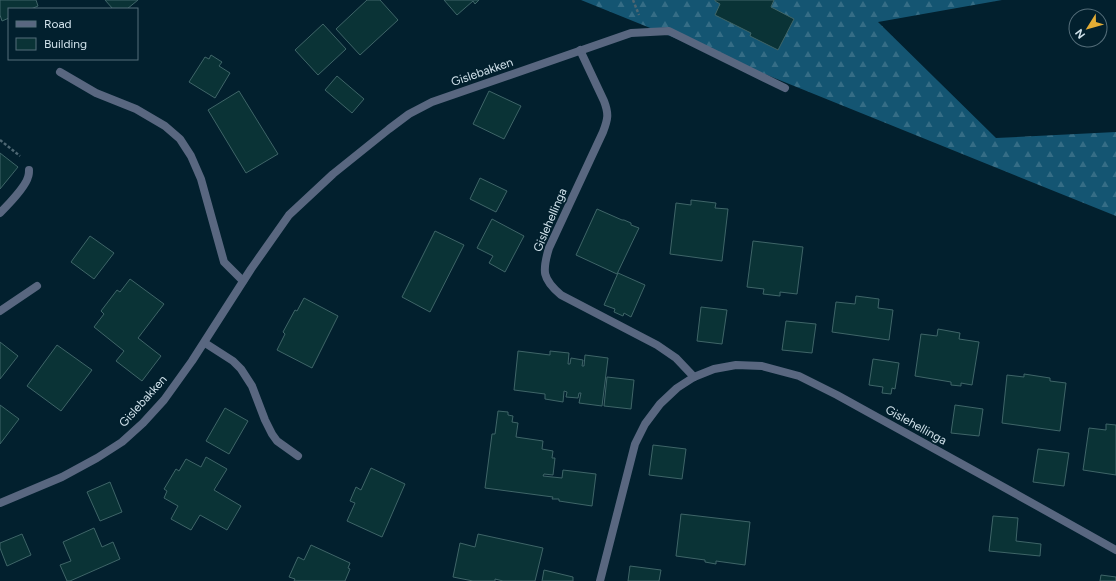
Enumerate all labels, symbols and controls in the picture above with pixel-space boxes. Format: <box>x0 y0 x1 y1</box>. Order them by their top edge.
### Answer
legend <box>8 8 138 60</box>
north arrow <box>1068 8 1108 48</box>
text: Road <box>44 17 72 31</box>
text: N <box>1073 26 1088 41</box>
text: Building <box>44 37 87 51</box>
street label: Gislebakken <box>449 55 515 89</box>
street label: Gislehellinga <box>530 186 570 254</box>
street label: Gislebakken <box>116 372 170 430</box>
street label: Gislehellinga <box>883 402 949 448</box>

